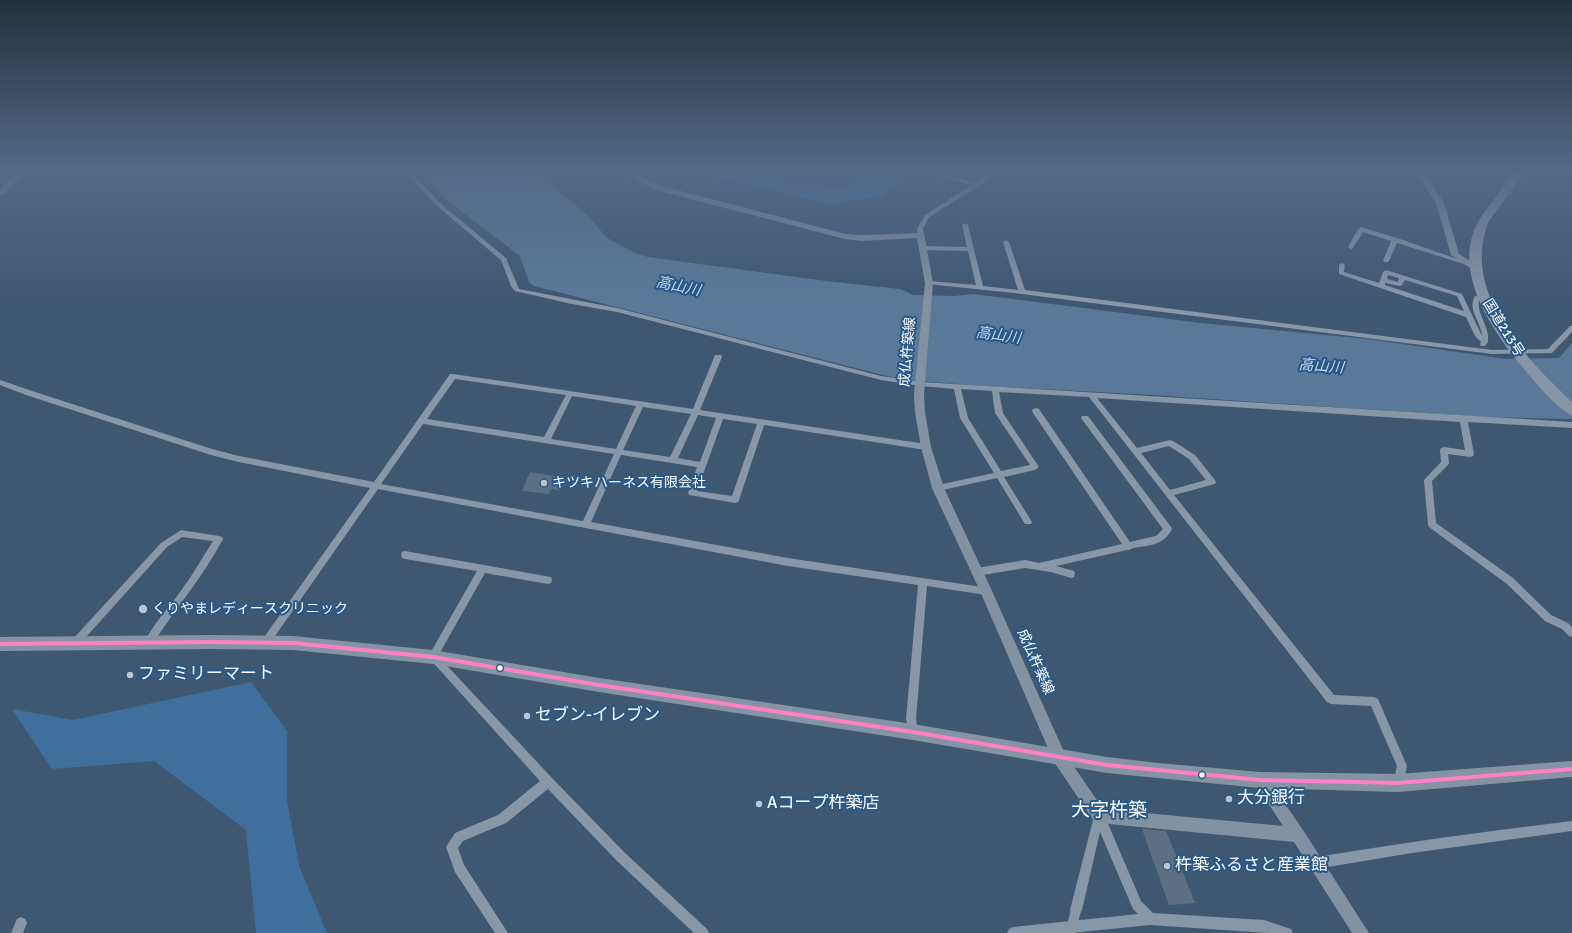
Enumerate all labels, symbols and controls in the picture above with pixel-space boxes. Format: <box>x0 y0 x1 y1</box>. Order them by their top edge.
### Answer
water label: 高山川 <box>654 274 702 300</box>
street label: 国道213号 <box>1479 296 1527 360</box>
street label: 成仏杵築線 <box>897 316 919 388</box>
water label: 高山川 <box>974 324 1022 348</box>
water label: 高山川 <box>1298 356 1344 378</box>
place label: キツキハーネス有限会社 <box>552 475 706 491</box>
marker: キツキハーネス有限会社 <box>539 478 549 488</box>
place label: くりやまレディースクリニック <box>152 601 348 617</box>
marker: くりやまレディースクリニック <box>137 603 149 615</box>
street label: 成仏杵築線 <box>1013 627 1057 697</box>
unlabelled marker <box>495 663 505 673</box>
place label: ファミリーマート <box>138 665 274 685</box>
marker: ファミリーマート <box>125 670 135 680</box>
place label: セブン-イレブン <box>535 706 660 726</box>
marker: セブン-イレブン <box>522 711 532 721</box>
unlabelled marker <box>1197 770 1207 780</box>
place label: 大分銀行 <box>1237 789 1305 809</box>
place label: Aコープ杵築店 <box>767 794 879 814</box>
marker: 大分銀行 <box>1224 794 1234 804</box>
marker: Aコープ杵築店 <box>754 799 764 809</box>
district label: 大字杵築 <box>1071 800 1147 822</box>
place label: 杵築ふるさと産業館 <box>1175 856 1328 876</box>
marker: 杵築ふるさと産業館 <box>1162 861 1172 871</box>

